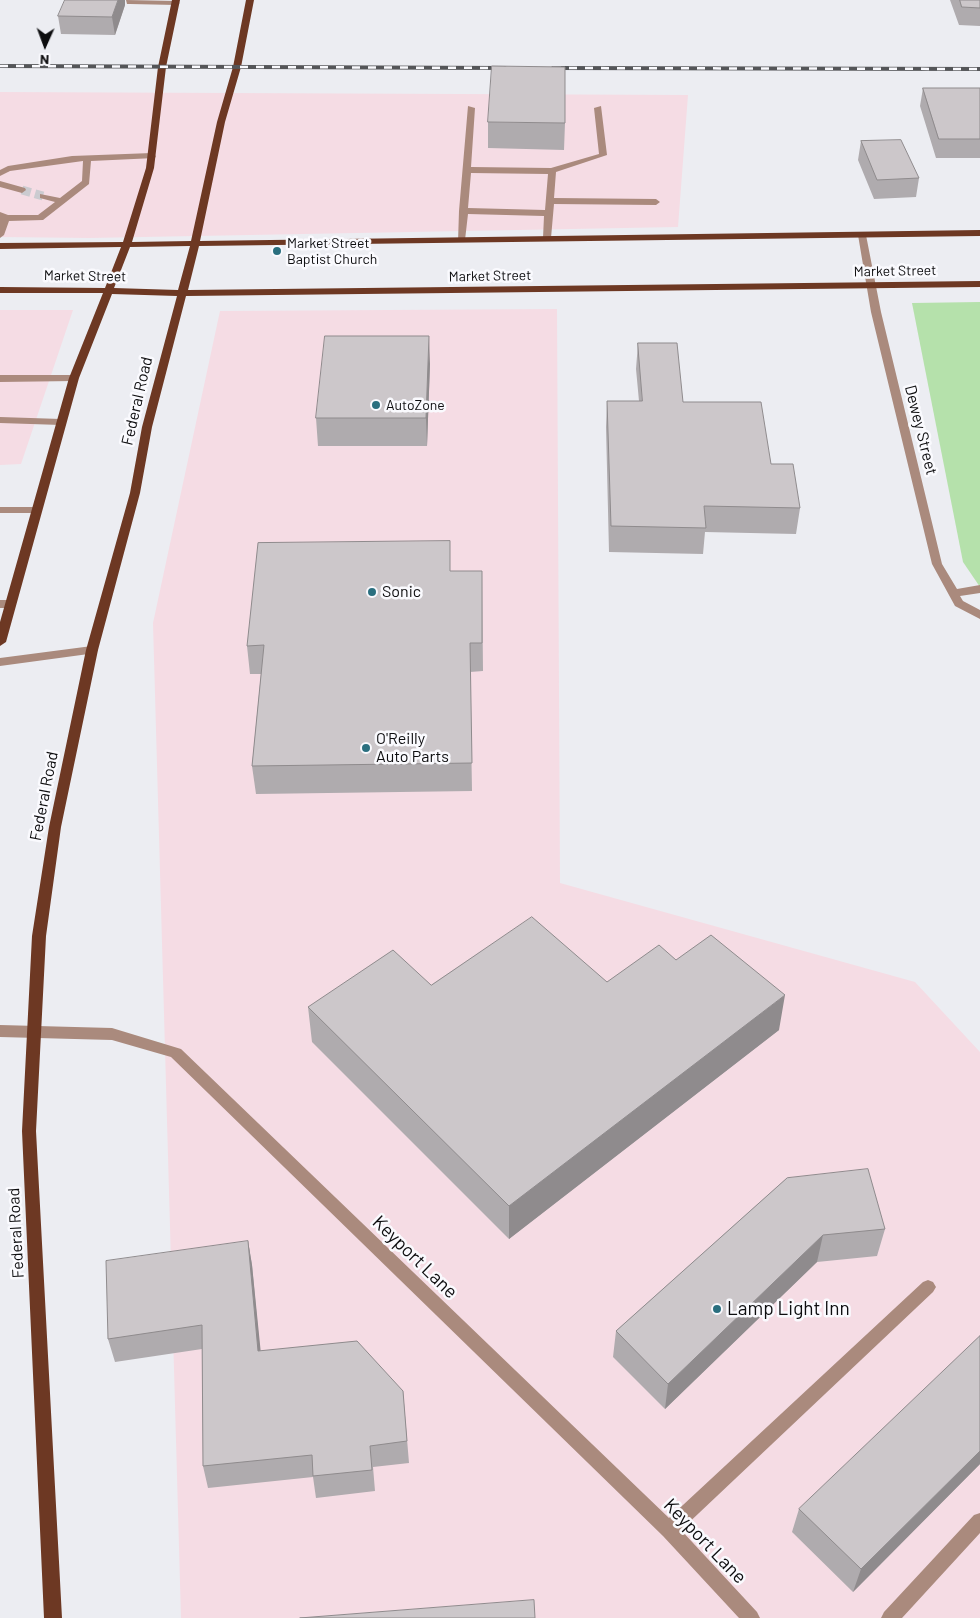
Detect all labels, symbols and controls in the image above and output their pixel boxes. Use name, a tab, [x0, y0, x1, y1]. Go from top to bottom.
north arrow	[20, 20, 70, 70]
text: N	[40, 52, 49, 69]
place label: Market Street Baptist Church	[287, 235, 377, 268]
marker: Market Street Baptist Church	[271, 245, 283, 257]
street label: Market Street	[854, 262, 936, 280]
street label: Market Street	[44, 267, 126, 285]
street label: Market Street	[449, 267, 531, 285]
street label: Federal Road	[117, 355, 157, 447]
street label: Dewey Street	[901, 383, 941, 477]
place label: AutoZone	[386, 397, 445, 413]
marker: AutoZone	[370, 399, 382, 411]
place label: Sonic	[382, 582, 421, 602]
marker: Sonic	[366, 586, 378, 598]
place label: O'Reilly Auto Parts	[376, 729, 449, 767]
marker: O'Reilly Auto Parts	[360, 742, 372, 754]
street label: Federal Road	[26, 750, 62, 842]
street label: Federal Road	[4, 1187, 28, 1279]
street label: Keyport Lane	[368, 1211, 462, 1303]
place label: Lamp Light Inn	[727, 1298, 850, 1320]
marker: Lamp Light Inn	[711, 1303, 723, 1315]
street label: Keyport Lane	[659, 1494, 751, 1588]

